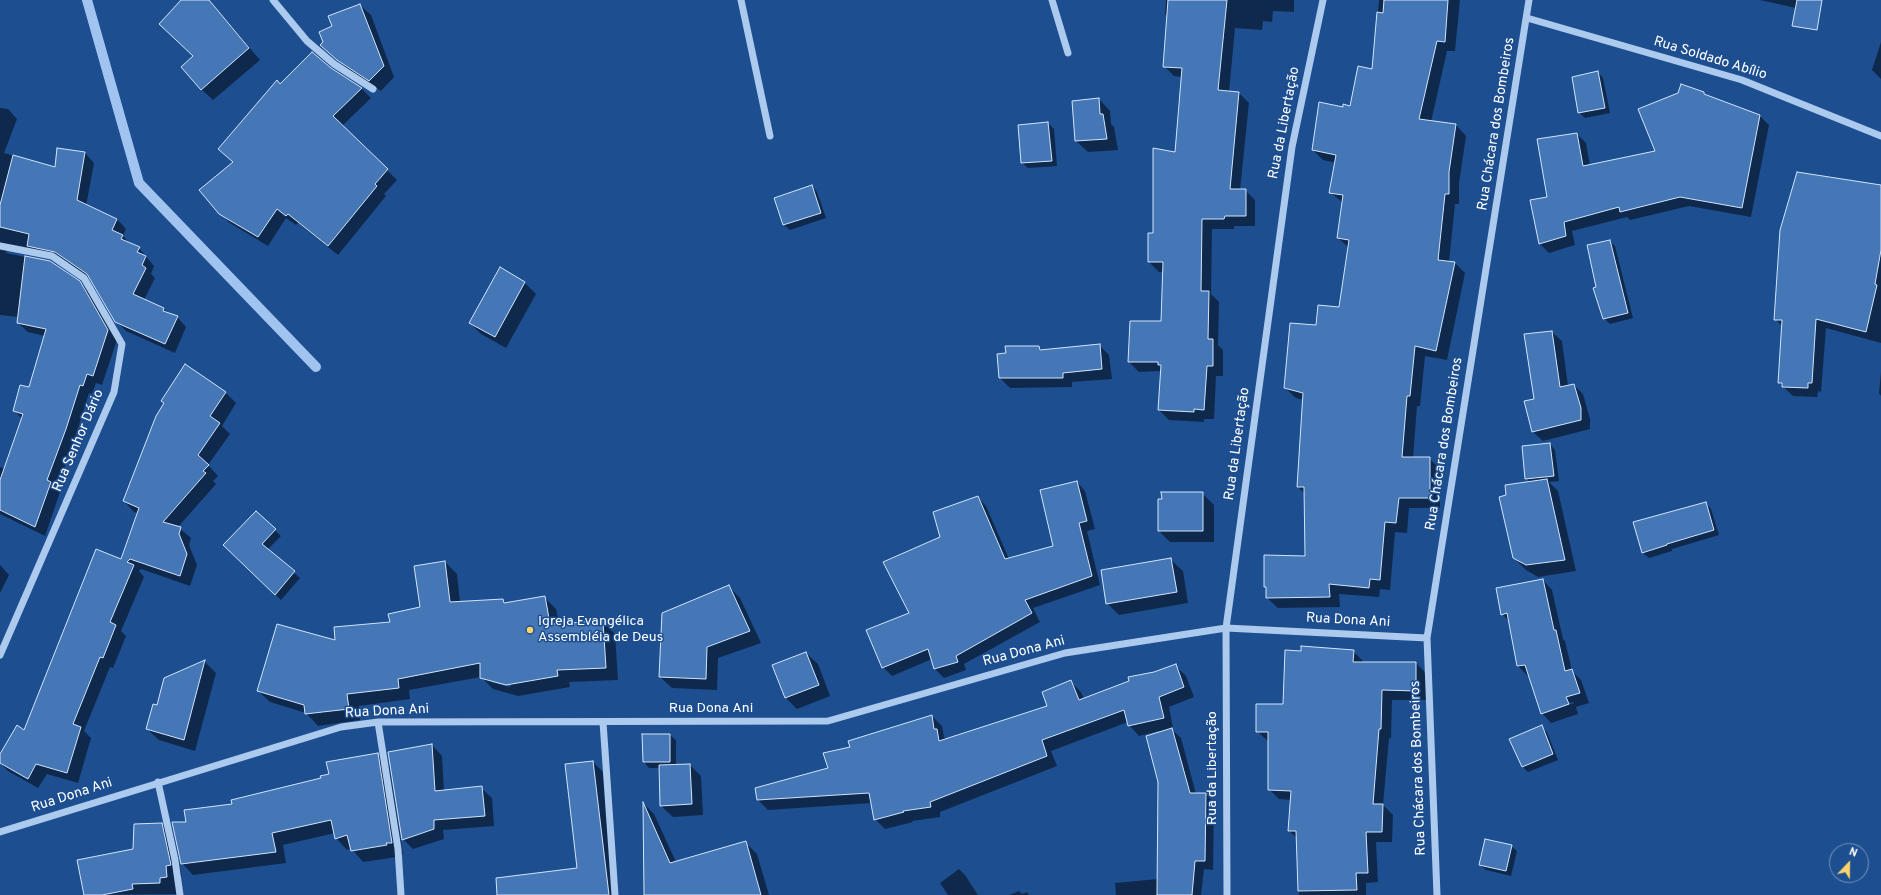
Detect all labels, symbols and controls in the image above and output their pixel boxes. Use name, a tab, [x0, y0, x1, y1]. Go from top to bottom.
street label: Rua Soldado Abílio	[1651, 34, 1769, 84]
street label: Rua Chácara dos Bombeiros	[1475, 36, 1519, 212]
street label: Rua da Libertação	[1266, 66, 1304, 180]
street label: Rua Chácara dos Bombeiros	[1423, 356, 1467, 532]
street label: Rua da Libertação	[1222, 386, 1254, 502]
street label: Rua Senhor Dário	[50, 387, 108, 495]
street label: Rua Dona Ani	[1305, 610, 1391, 632]
place label: Igreja Evangélica Assembléia de Deus	[538, 614, 663, 646]
marker: Igreja Evangélica Assembléia de Deus	[525, 625, 535, 635]
street label: Rua Dona Ani	[981, 633, 1067, 671]
street label: Rua Chácara dos Bombeiros	[1408, 680, 1430, 856]
street label: Rua Dona Ani	[344, 701, 430, 723]
street label: Rua Dona Ani	[669, 701, 753, 717]
street label: Rua da Libertação	[1205, 711, 1221, 825]
street label: Rua Dona Ani	[29, 775, 115, 817]
north arrow	[1829, 843, 1869, 883]
text: N	[1847, 845, 1859, 861]

